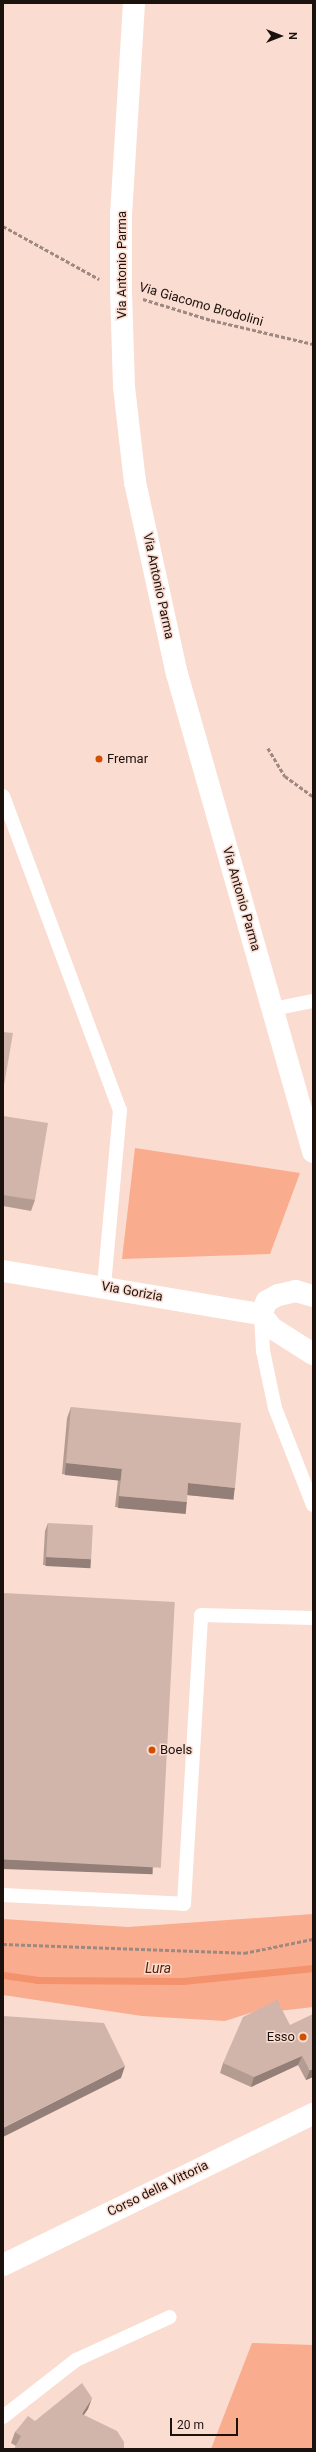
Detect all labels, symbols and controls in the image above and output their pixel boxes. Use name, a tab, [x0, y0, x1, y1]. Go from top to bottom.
north arrow	[260, 16, 300, 56]
text: N	[286, 32, 299, 40]
street label: Via Antonio Parma	[114, 211, 130, 319]
street label: Via Giacomo Brodolini	[137, 280, 265, 330]
street label: Via Antonio Parma	[139, 532, 177, 640]
place label: Fremar	[107, 751, 148, 767]
marker: Fremar	[94, 754, 104, 764]
street label: Via Antonio Parma	[219, 845, 263, 953]
street label: Via Gorizia	[100, 1279, 164, 1305]
place label: Boels	[160, 1742, 192, 1758]
marker: Boels	[147, 1745, 157, 1755]
water label: Lura	[145, 1960, 171, 1976]
place label: Esso	[267, 2029, 295, 2045]
marker: Esso	[298, 2032, 308, 2042]
street label: Corso della Vittoria	[105, 2158, 211, 2220]
scale bar	[172, 2410, 240, 2436]
text: 20 m	[177, 2418, 204, 2432]

